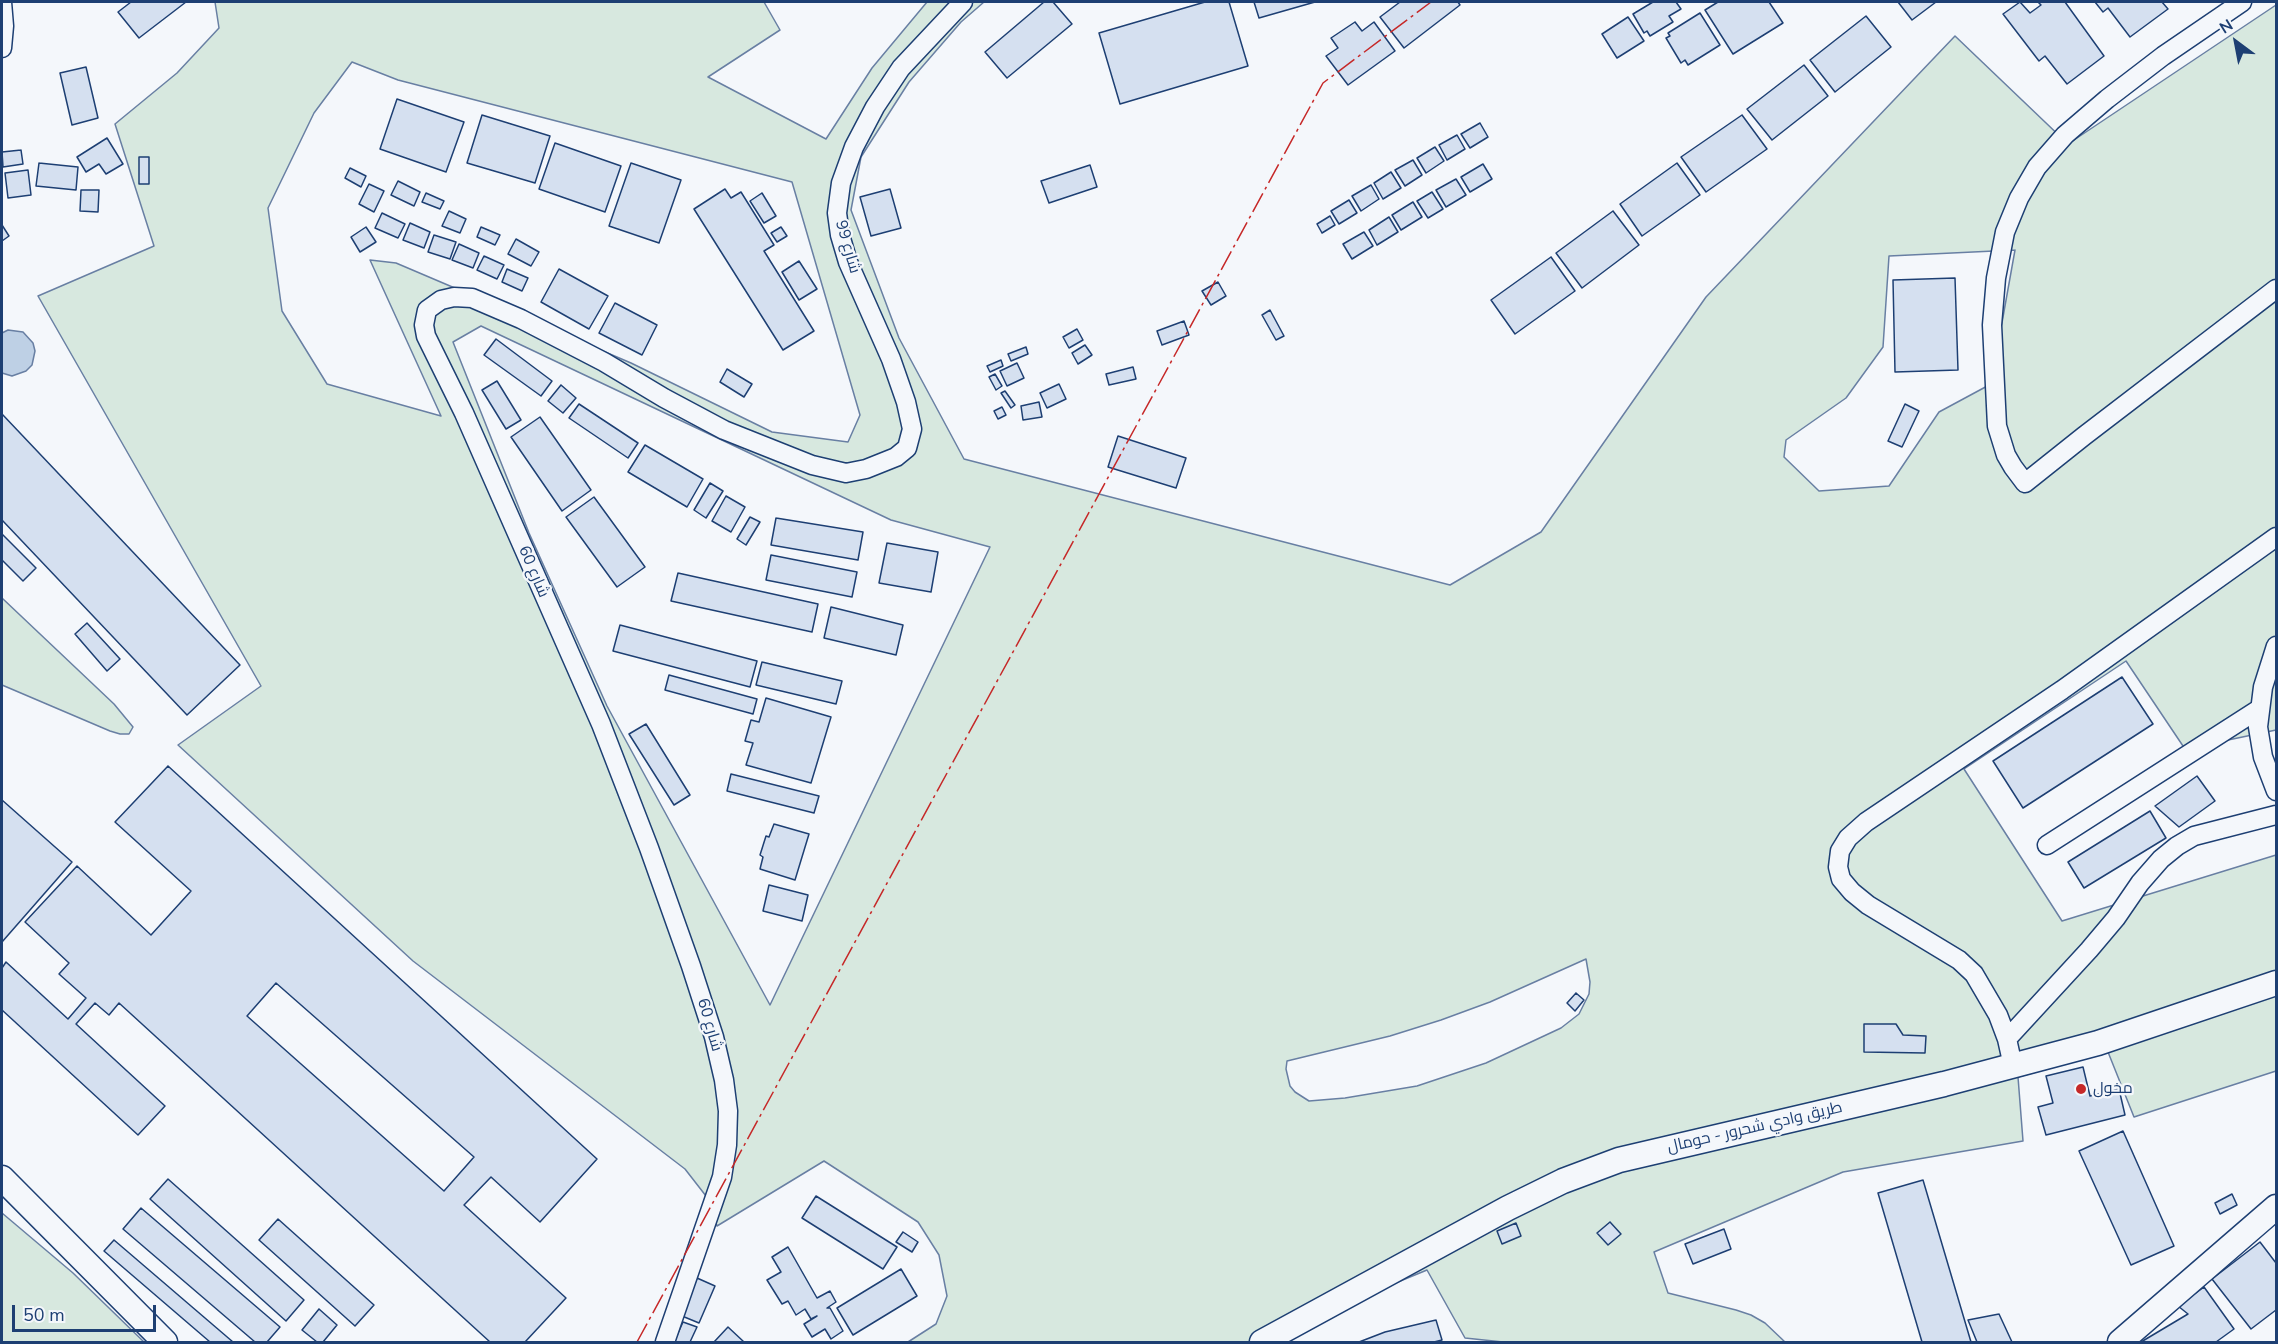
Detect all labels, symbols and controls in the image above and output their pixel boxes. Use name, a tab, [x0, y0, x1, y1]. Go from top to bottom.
north arrow	[2206, 12, 2266, 72]
text: N	[2216, 14, 2237, 39]
street label: شارع 99	[830, 218, 864, 276]
street label: شارع 60	[514, 543, 552, 601]
street label: شارع 60	[692, 996, 726, 1054]
place label: مخول	[2093, 1079, 2133, 1099]
marker: مخول	[2074, 1082, 2088, 1096]
street label: طريق وادي شحرور - حومال	[1666, 1098, 1844, 1158]
scale bar	[15, 1293, 159, 1331]
text: 50 m	[23, 1303, 65, 1327]

